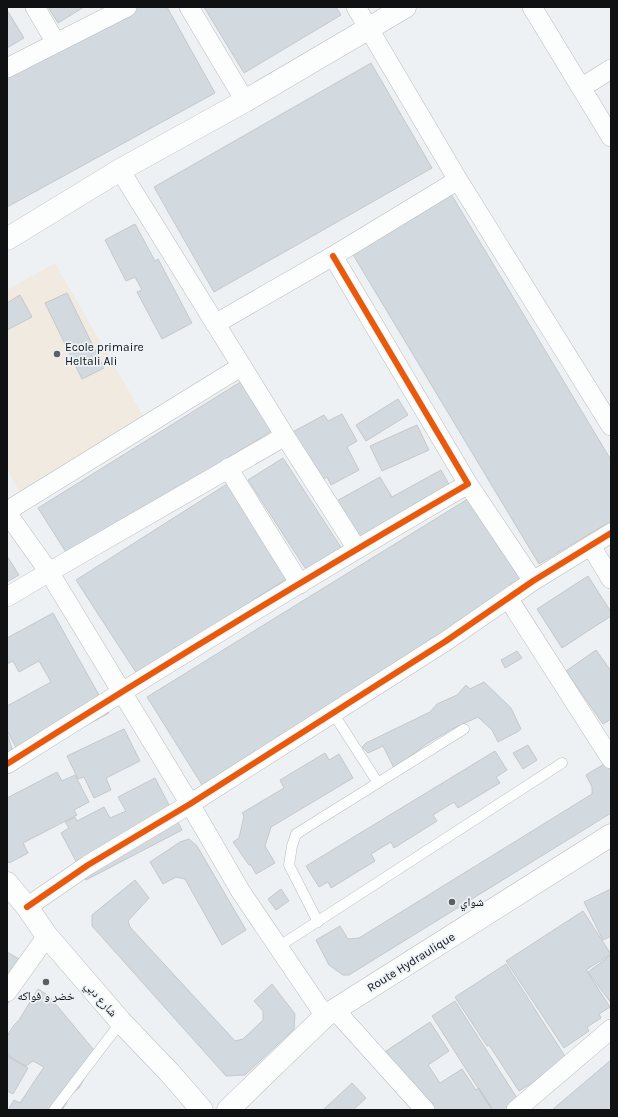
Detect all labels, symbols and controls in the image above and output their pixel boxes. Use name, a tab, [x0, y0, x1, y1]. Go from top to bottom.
place label: Ecole primaire Heltali Ali	[65, 340, 144, 368]
marker: Ecole primaire Heltali Ali	[52, 349, 62, 359]
place label: شواي	[460, 895, 484, 912]
marker: شواي	[447, 897, 457, 907]
street label: Route Hydraulique	[364, 929, 458, 995]
marker: خضر و فواكه	[41, 977, 51, 987]
street label: شارع دبي	[80, 978, 120, 1022]
place label: خضر و فواكه	[17, 989, 75, 1003]

